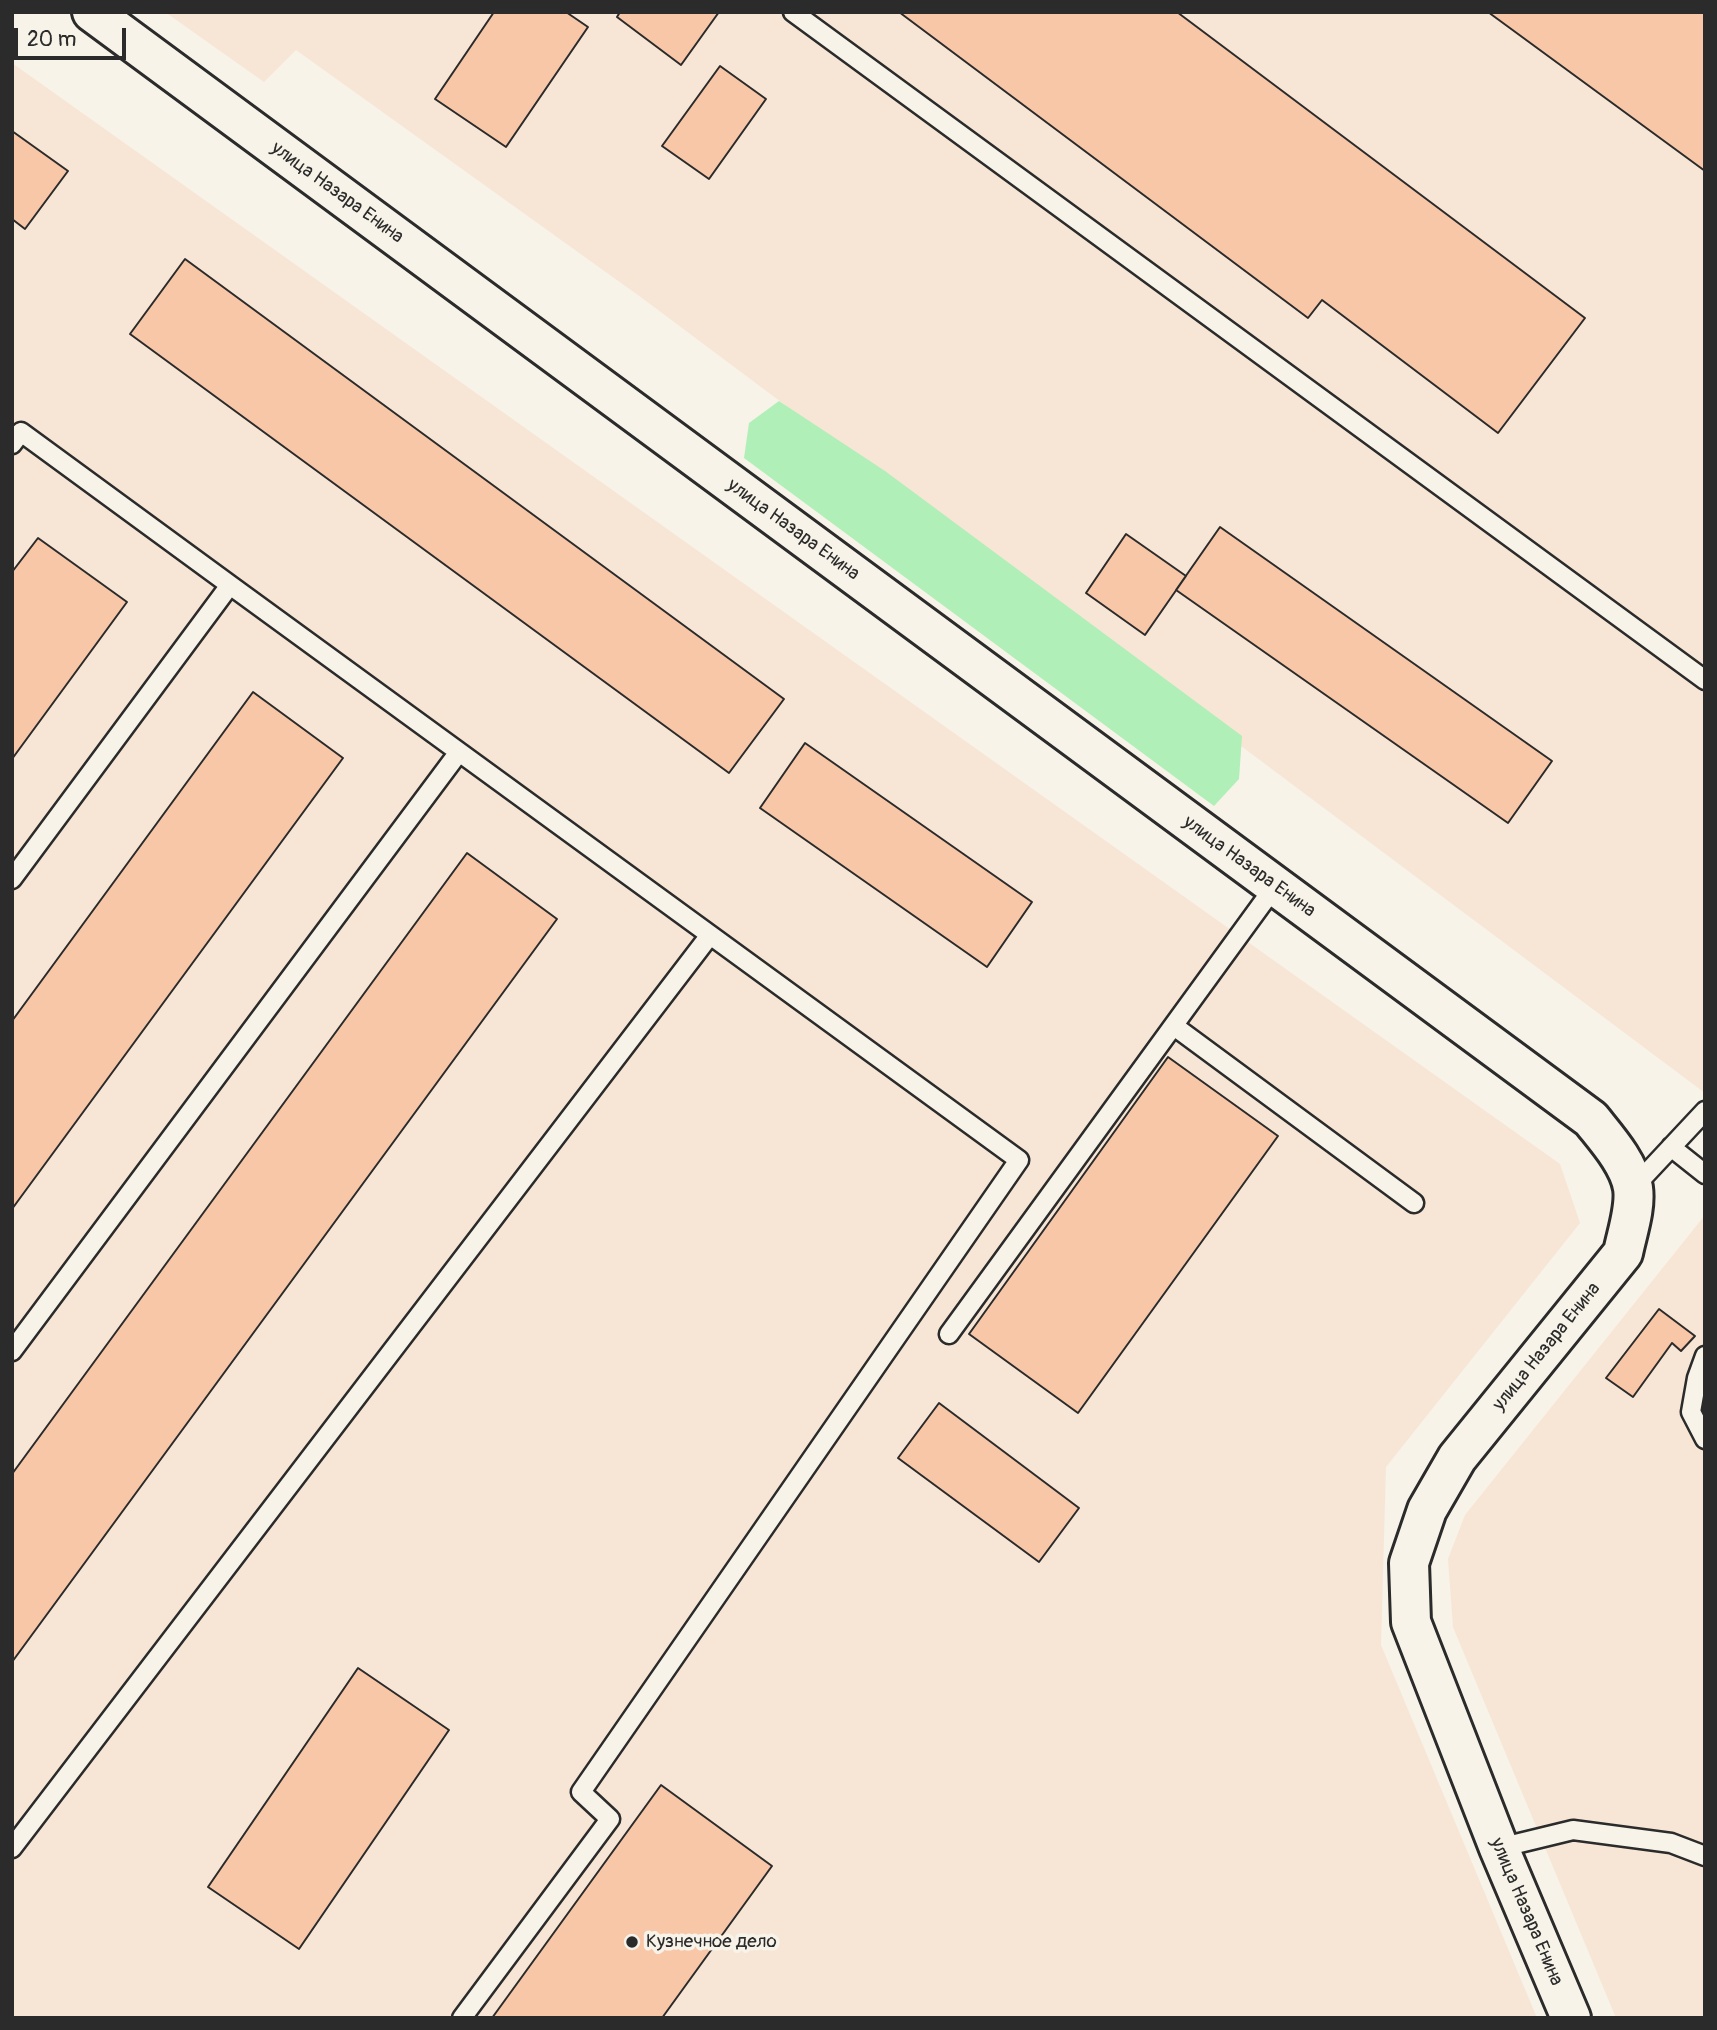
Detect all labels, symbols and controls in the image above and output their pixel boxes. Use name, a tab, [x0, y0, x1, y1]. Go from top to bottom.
scale bar	[18, 14, 130, 58]
text: 20 m	[27, 26, 76, 53]
street label: улица Назара Енина	[266, 137, 408, 249]
street label: улица Назара Енина	[722, 474, 864, 586]
street label: улица Назара Енина	[1178, 811, 1320, 923]
street label: улица Назара Енина	[1488, 1278, 1606, 1416]
street label: улица Назара Енина	[1485, 1835, 1567, 1989]
place label: Кузнечное дело	[646, 1931, 777, 1953]
marker: Кузнечное дело	[624, 1934, 640, 1950]

